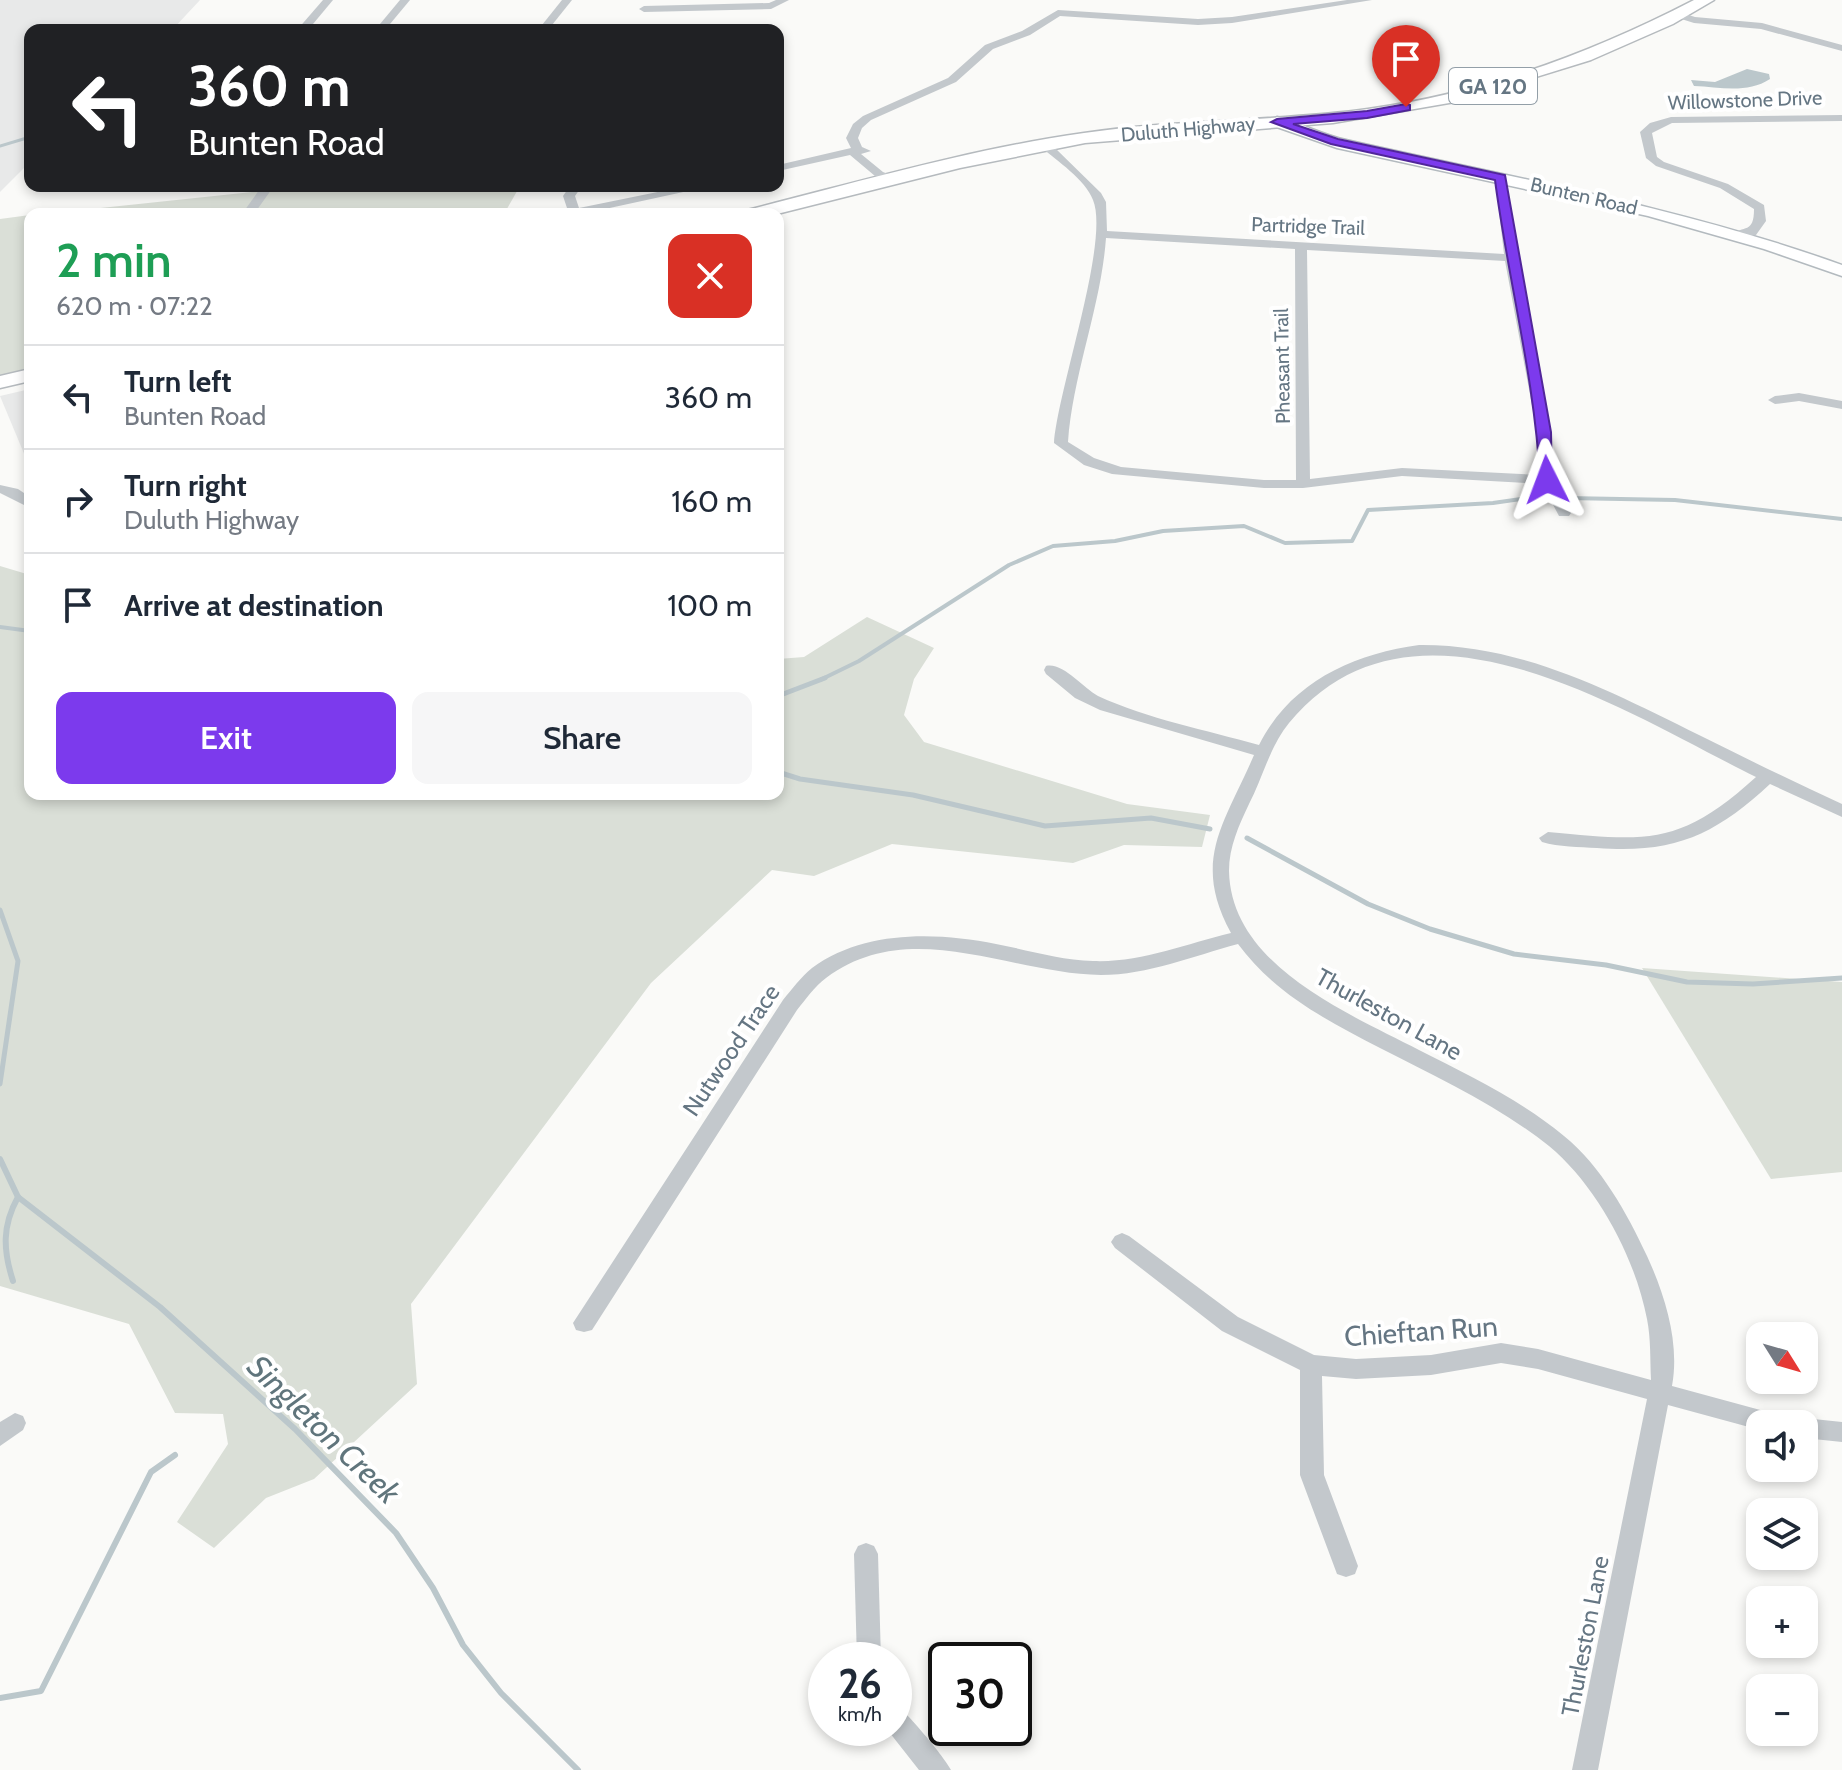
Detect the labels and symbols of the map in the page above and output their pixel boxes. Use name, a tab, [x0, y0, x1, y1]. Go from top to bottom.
pin	[1372, 25, 1440, 107]
road number: GA 120	[1449, 68, 1537, 104]
street label: Willowstone Drive	[1667, 85, 1823, 115]
street label: Duluth Highway	[1120, 111, 1256, 147]
street label: Bunten Road	[1528, 172, 1640, 220]
street label: Partridge Trail	[1251, 212, 1366, 240]
street label: Pheasant Trail	[1269, 308, 1295, 424]
position arrow	[1505, 438, 1589, 522]
street label: Thurleston Lane	[1311, 962, 1467, 1066]
street label: Nutwood Trace	[676, 979, 786, 1121]
street label: Chieftan Run	[1343, 1309, 1499, 1353]
north arrow	[1746, 1322, 1818, 1394]
water label: Singleton Creek	[240, 1347, 409, 1512]
street label: Thurleston Lane	[1555, 1553, 1615, 1719]
speed limit sign: 30	[928, 1642, 1032, 1746]

